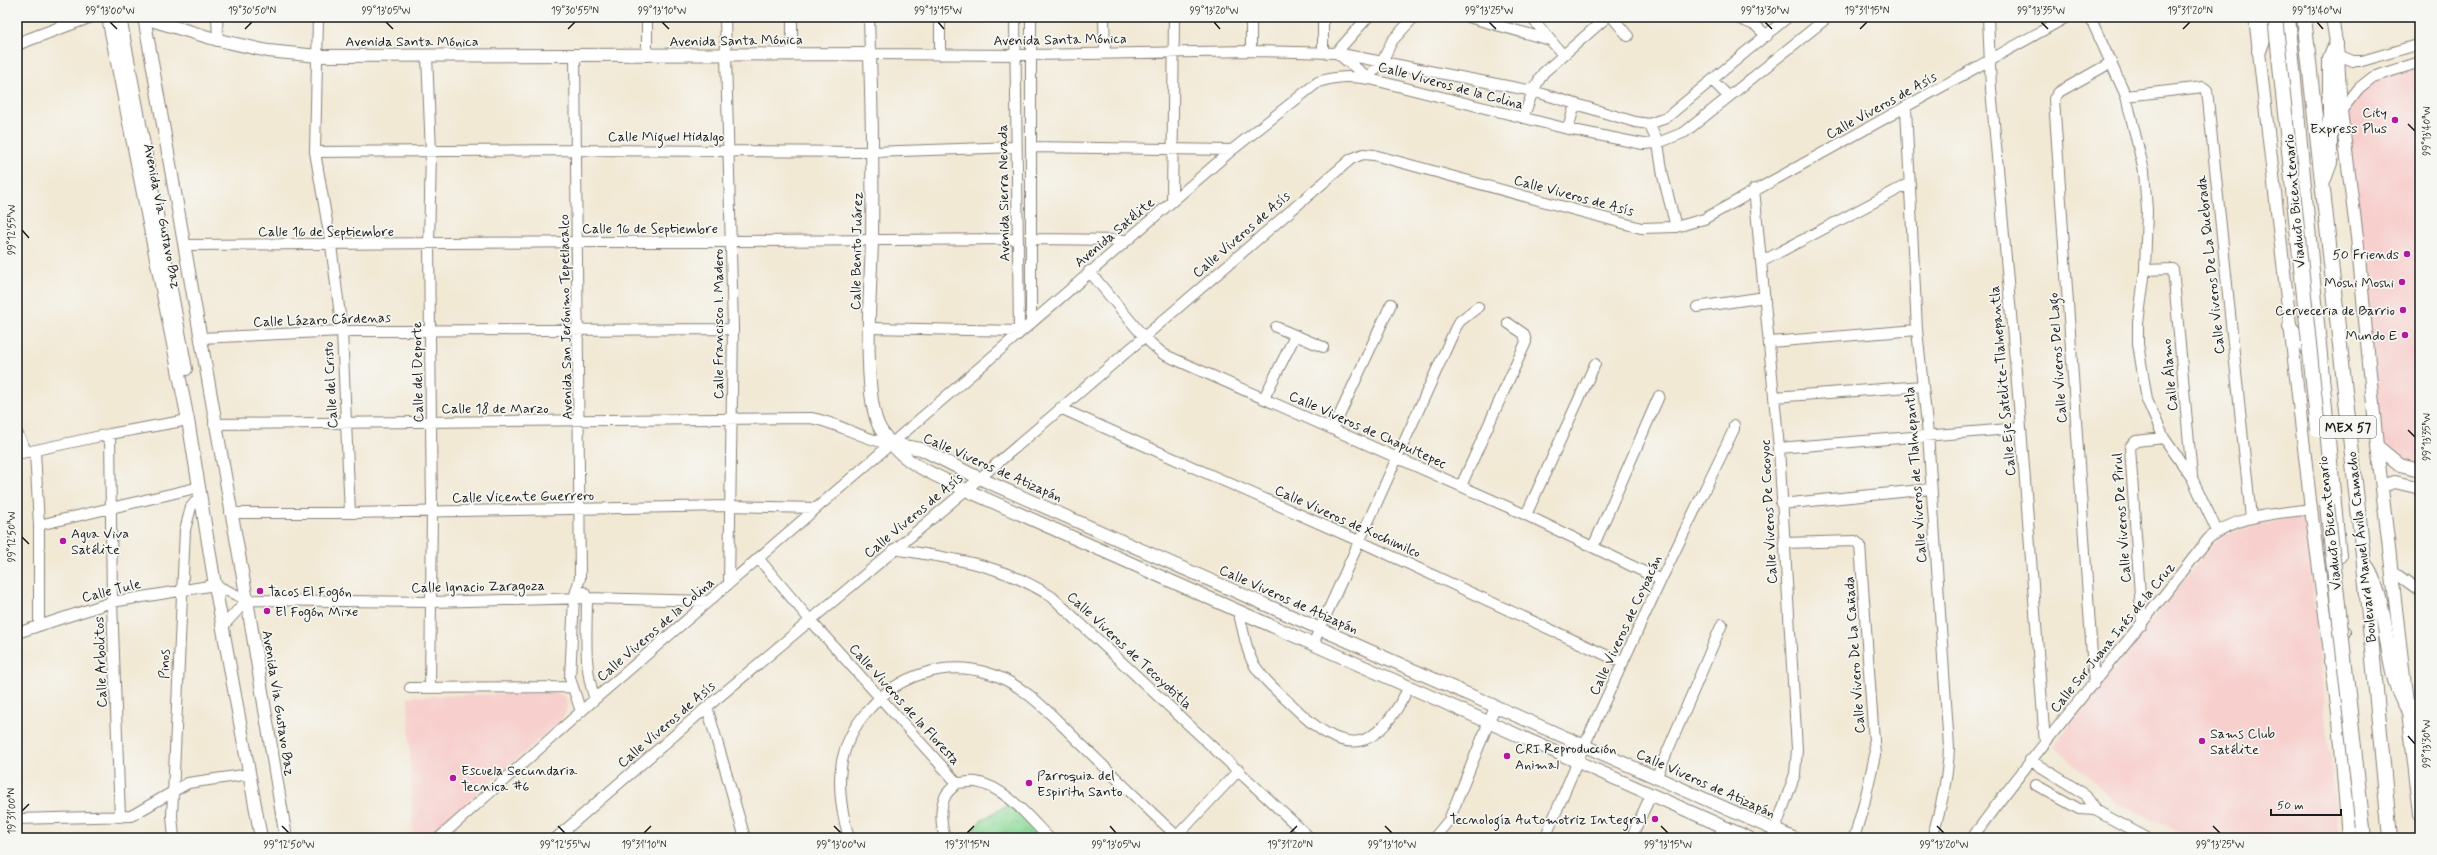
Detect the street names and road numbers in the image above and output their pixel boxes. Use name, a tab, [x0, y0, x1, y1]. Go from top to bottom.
street label: Avenida Santa Mónica	[993, 30, 1127, 50]
street label: Avenida Santa Mónica	[669, 31, 803, 51]
street label: Avenida Santa Mónica	[345, 33, 479, 51]
street label: Calle Viveros de la Colina	[1376, 58, 1525, 114]
street label: Calle Viveros de Asís	[1823, 68, 1940, 144]
street label: Avenida Sierra Nevada	[994, 124, 1014, 262]
street label: Calle Miguel Hidalgo	[608, 128, 724, 148]
street label: Viaducto Bicentenario	[2280, 133, 2310, 269]
street label: Avenida Via Gustavo Baz	[139, 142, 185, 290]
street label: Calle Viveros de Asís	[1512, 171, 1636, 221]
street label: Calle Viveros De La Quebrada	[2193, 174, 2229, 355]
street label: Calle Viveros de Asís	[1189, 187, 1294, 282]
street label: Calle Benito Juárez	[847, 191, 867, 310]
street label: Avenida Satélite	[1071, 194, 1159, 272]
street label: Avenida San Jerónimo Tepetlacalco	[555, 214, 577, 420]
street label: Calle 16 de Septiembre	[582, 220, 718, 238]
street label: Calle 16 de Septiembre	[258, 223, 394, 241]
street label: Calle Francisco I. Madero	[710, 249, 728, 399]
street label: Calle Eje Satelite-Tlalnepantla	[1986, 285, 2020, 477]
street label: Calle Viveros Del Lago	[2044, 292, 2074, 424]
street label: Calle Lázaro Cárdenas	[253, 309, 391, 331]
street label: Calle del Deporte	[408, 321, 428, 423]
street label: Calle Álamo	[2158, 338, 2182, 412]
street label: Calle del Cristo	[320, 341, 342, 429]
street label: Calle Viveros de Tlalnepantla	[1901, 386, 1931, 564]
street label: Calle Viveros de Chapultepec	[1286, 387, 1450, 473]
street label: Calle 18 de Marzo	[441, 400, 549, 418]
road number: MEX 57	[2320, 416, 2376, 438]
street label: Calle Viveros de Atizapán	[920, 429, 1065, 507]
street label: Calle Viveros De Cocoyoc	[1756, 439, 1782, 585]
street label: Boulevard Manuel Ávila Camacho	[2343, 450, 2381, 643]
street label: Calle Viveros De Pirul	[2108, 452, 2136, 584]
street label: Viaducto Bicentenario	[2314, 455, 2346, 591]
street label: Calle Viveros de Asís	[860, 469, 967, 562]
street label: Calle Viveros de Xochimilco	[1272, 481, 1424, 562]
street label: Calle Vicente Guerrero	[452, 487, 594, 507]
street label: Calle Viveros de Coyoacán	[1585, 552, 1666, 698]
street label: Calle Sor Juana Inés de la Cruz	[2046, 559, 2179, 717]
street label: Calle Viveros de Atizapán	[1216, 561, 1361, 639]
street label: Calle Viveros de la Colina	[593, 574, 718, 686]
street label: Calle Tule	[80, 575, 143, 607]
street label: Calle Vivero De La Cañada	[1841, 576, 1869, 734]
street label: Calle Ignacio Zaragoza	[411, 577, 545, 598]
street label: Calle Viveros de Tecoyotitla	[1063, 588, 1196, 714]
street label: Calle Arbolitos	[90, 616, 112, 708]
street label: Avenida Via Gustavo Baz	[258, 629, 298, 777]
street label: Calle Viveros de la Floresta	[845, 640, 964, 769]
street label: Pinos	[155, 648, 175, 679]
street label: Calle Viveros de Asís	[614, 677, 719, 772]
street label: Calle Viveros de Atizapán	[1633, 745, 1778, 823]

